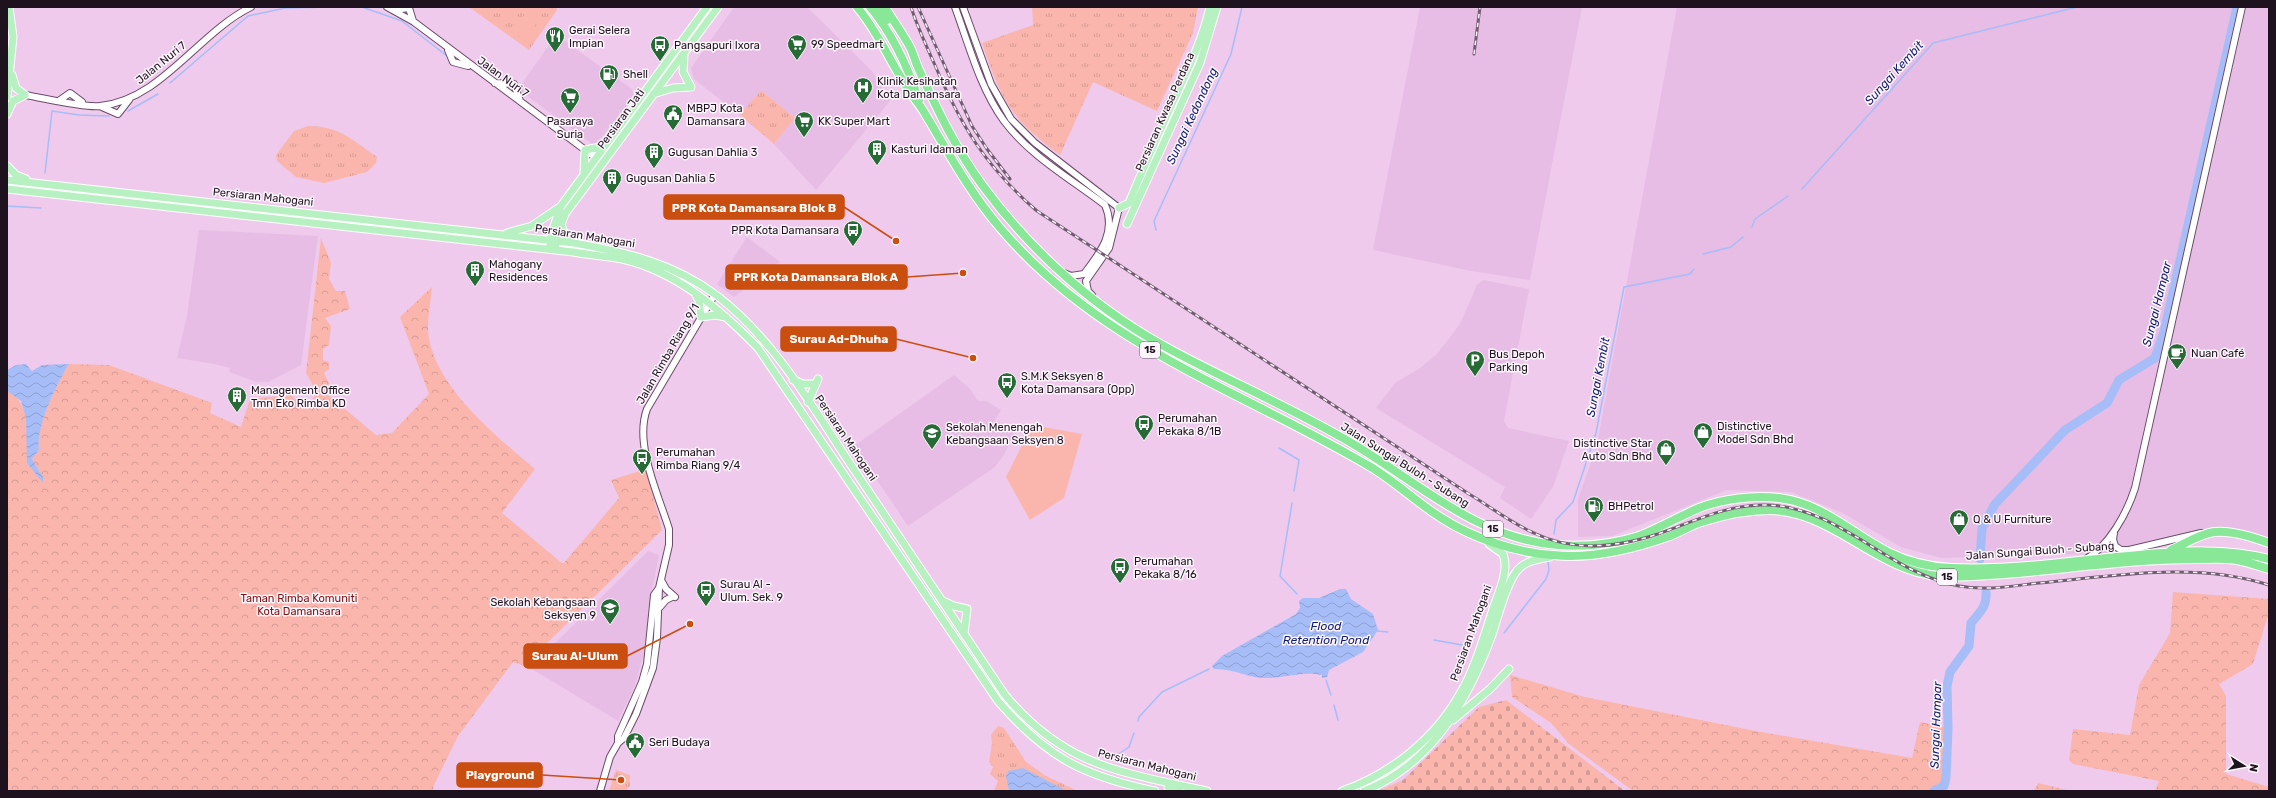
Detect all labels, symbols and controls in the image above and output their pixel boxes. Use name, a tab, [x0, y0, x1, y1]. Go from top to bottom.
place label: Gerai Selera Impian	[569, 24, 630, 50]
restaurant icon: Gerai Selera Impian	[544, 25, 566, 53]
supermarket icon: 99 Speedmart	[786, 33, 808, 61]
bus stop icon: Pangsapuri Ixora	[649, 34, 671, 62]
place label: 99 Speedmart	[811, 38, 884, 51]
water label: Sungai Kembit	[1862, 38, 1926, 108]
street label: Jalan Nuri 7	[133, 39, 189, 87]
place label: Pangsapuri Ixora	[674, 39, 760, 52]
street label: Persiaran Kwasa Perdana	[1133, 50, 1197, 174]
street label: Jalan Nuri 7	[475, 54, 532, 100]
fuel station icon: Shell	[598, 63, 620, 91]
water label: Sungai Kedondong	[1163, 65, 1221, 167]
place label: Shell	[623, 68, 648, 81]
place label: Klinik Kesihatan Kota Damansara	[877, 75, 961, 101]
hospital icon: Klinik Kesihatan Kota Damansara	[852, 76, 874, 104]
supermarket icon: Pasaraya Suria	[559, 86, 581, 114]
street label: Persiaran Jati	[595, 86, 647, 152]
place label: MBPJ Kota Damansara	[687, 102, 745, 128]
public building icon: MBPJ Kota Damansara	[662, 103, 684, 131]
supermarket icon: KK Super Mart	[793, 110, 815, 138]
place label: Pasaraya Suria	[547, 115, 593, 141]
place label: KK Super Mart	[818, 115, 891, 128]
building icon: Kasturi Idaman	[866, 138, 888, 166]
building icon: Gugusan Dahlia 3	[643, 141, 665, 169]
place label: Kasturi Idaman	[891, 143, 968, 156]
place label: Gugusan Dahlia 3	[668, 146, 758, 159]
building icon: Gugusan Dahlia 5	[601, 167, 623, 195]
place label: Gugusan Dahlia 5	[626, 172, 716, 185]
street label: Persiaran Mahogani	[212, 185, 314, 209]
callout: PPR Kota Damansara Blok B	[664, 195, 844, 219]
text: PPR Kota Damansara Blok B	[672, 201, 836, 215]
bus stop icon: PPR Kota Damansara	[842, 219, 864, 247]
street label: Persiaran Mahogani	[534, 222, 636, 250]
place label: PPR Kota Damansara	[731, 224, 839, 237]
place label: Mahogany Residences	[489, 258, 548, 284]
building icon: Mahogany Residences	[464, 259, 486, 287]
water label: Sungai Hampar	[2140, 260, 2174, 348]
callout: PPR Kota Damansara Blok A	[726, 265, 907, 289]
text: PPR Kota Damansara Blok A	[734, 270, 899, 284]
street label: Jalan Rimba Riang 9/1	[634, 301, 702, 407]
callout: Surau Ad-Dhuha	[781, 327, 896, 351]
text: Surau Ad-Dhuha	[790, 332, 888, 346]
water label: Sungai Kembit	[1583, 336, 1613, 418]
road number: 15	[1140, 342, 1160, 358]
cafe icon: Nuan Café	[2166, 342, 2188, 370]
place label: Nuan Café	[2191, 347, 2244, 360]
place label: Bus Depoh Parking	[1489, 348, 1545, 374]
parking icon: Bus Depoh Parking	[1464, 349, 1486, 377]
place label: S.M.K Seksyen 8 Kota Damansara (Opp)	[1021, 370, 1135, 396]
bus stop icon: S.M.K Seksyen 8 Kota Damansara (Opp)	[996, 371, 1018, 399]
place label: Management Office Tmn Eko Rimba KD	[251, 384, 350, 410]
building icon: Management Office Tmn Eko Rimba KD	[226, 385, 248, 413]
street label: Persiaran Mahogani	[812, 393, 880, 483]
place label: Perumahan Pekaka 8/1B	[1158, 412, 1221, 438]
bus stop icon: Perumahan Pekaka 8/1B	[1133, 413, 1155, 441]
street label: Jalan Sungai Buloh - Subang	[1338, 420, 1472, 510]
place label: Distinctive Model Sdn Bhd	[1717, 420, 1793, 446]
place label: Sekolah Menengah Kebangsaan Seksyen 8	[946, 421, 1064, 447]
shop icon: Distinctive Model Sdn Bhd	[1692, 421, 1714, 449]
school or university icon: Sekolah Menengah Kebangsaan Seksyen 8	[921, 422, 943, 450]
place label: Distinctive Star Auto Sdn Bhd	[1573, 437, 1653, 463]
shop icon: Distinctive Star Auto Sdn Bhd	[1655, 438, 1677, 466]
place label: Perumahan Rimba Riang 9/4	[656, 446, 740, 472]
bus stop icon: Perumahan Rimba Riang 9/4	[631, 447, 653, 475]
fuel station icon: BHPetrol	[1583, 495, 1605, 523]
place label: BHPetrol	[1608, 500, 1654, 513]
shop icon: Q & U Furniture	[1948, 508, 1970, 536]
place label: Q & U Furniture	[1973, 513, 2051, 526]
road number: 15	[1483, 521, 1503, 537]
street label: Jalan Sungai Buloh - Subang	[1965, 539, 2115, 563]
place label: Perumahan Pekaka 8/16	[1134, 555, 1197, 581]
bus stop icon: Perumahan Pekaka 8/16	[1109, 556, 1131, 584]
road number: 15	[1937, 569, 1957, 585]
place label: Surau Al - Ulum. Sek. 9	[720, 578, 783, 604]
bus stop icon: Surau Al - Ulum. Sek. 9	[695, 579, 717, 607]
street label: Persiaran Mahogani	[1448, 583, 1494, 683]
park label: Taman Rimba Komuniti Kota Damansara	[241, 592, 357, 618]
place label: Sekolah Kebangsaan Seksyen 9	[490, 596, 596, 622]
school or university icon: Sekolah Kebangsaan Seksyen 9	[599, 597, 621, 625]
water label: Flood Retention Pond	[1283, 619, 1370, 647]
callout: Surau Al-Ulum	[524, 644, 627, 668]
text: Surau Al-Ulum	[532, 649, 618, 663]
water label: Sungai Hampar	[1927, 681, 1945, 769]
public building icon: Seri Budaya	[624, 731, 646, 759]
place label: Seri Budaya	[649, 736, 710, 749]
street label: Persiaran Mahogani	[1096, 746, 1198, 784]
north arrow	[2224, 746, 2264, 786]
callout: Playground	[457, 763, 542, 787]
text: N	[2246, 763, 2260, 773]
text: Playground	[466, 768, 534, 782]

